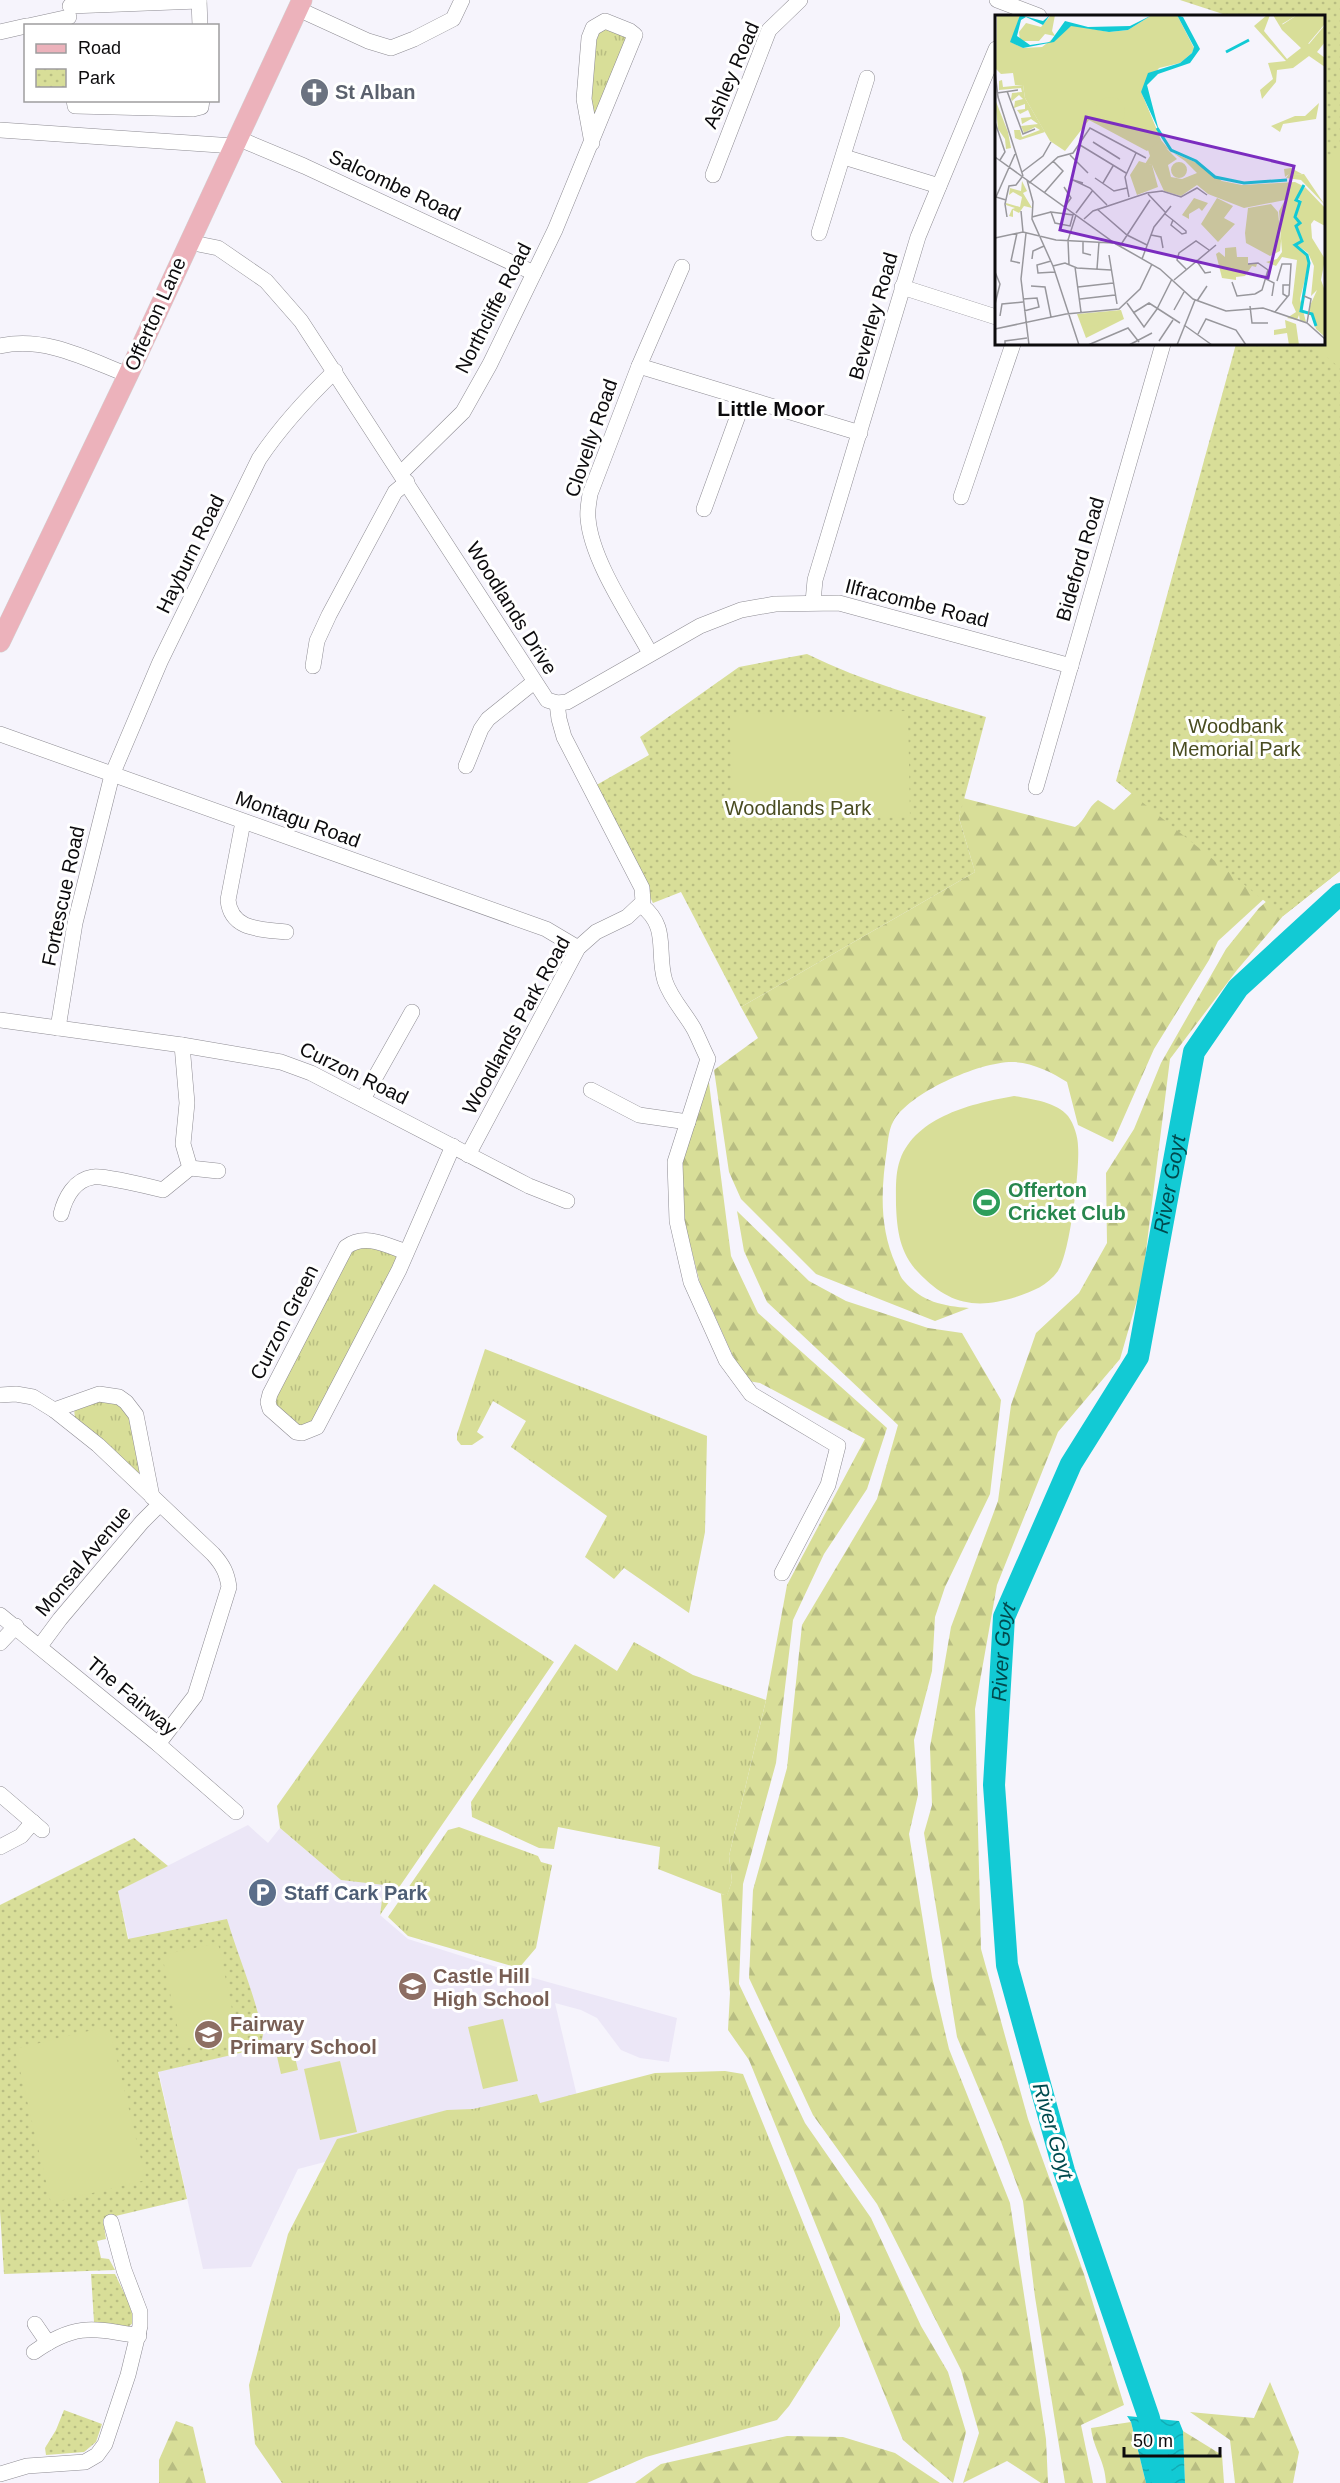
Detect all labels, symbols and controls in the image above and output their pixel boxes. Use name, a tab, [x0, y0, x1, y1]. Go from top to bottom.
inset map	[995, 15, 1325, 345]
street label: Ashley Road	[699, 19, 763, 131]
legend	[24, 24, 219, 102]
text: Road	[78, 38, 121, 58]
text: Park	[78, 68, 116, 88]
church icon: St Alban	[298, 76, 330, 108]
place label: St Alban	[335, 81, 415, 103]
street label: Salcombe Road	[326, 145, 464, 225]
street label: Northcliffe Road	[451, 239, 535, 377]
street label: Beverley Road	[844, 250, 902, 382]
street label: Offerton Lane	[120, 254, 190, 374]
street label: Clovelly Road	[561, 376, 621, 500]
district label: Little Moor	[717, 397, 825, 420]
street label: Hayburn Road	[152, 491, 228, 617]
street label: Bideford Road	[1052, 495, 1108, 623]
street label: Woodlands Drive	[462, 538, 562, 678]
street label: Ilfracombe Road	[843, 575, 991, 631]
park label: Woodbank Memorial Park	[1172, 715, 1301, 760]
street label: Montagu Road	[233, 786, 363, 852]
park label: Woodlands Park	[725, 797, 872, 819]
street label: Fortescue Road	[37, 824, 89, 968]
street label: Woodlands Park Road	[458, 932, 574, 1118]
street label: Curzon Road	[296, 1037, 412, 1109]
water label: River Goyt	[1149, 1132, 1190, 1235]
place label: Offerton Cricket Club	[1008, 1179, 1126, 1224]
sports icon: Offerton Cricket Club	[971, 1186, 1003, 1218]
street label: Curzon Green	[246, 1261, 322, 1383]
street label: Monsal Avenue	[31, 1502, 135, 1620]
water label: River Goyt	[987, 1598, 1020, 1702]
street label: The Fairway	[83, 1652, 181, 1740]
parking icon: Staff Cark Park	[247, 1877, 279, 1909]
place label: Staff Cark Park	[284, 1882, 428, 1904]
place label: Castle Hill High School	[433, 1965, 550, 2010]
school or university icon: Castle Hill High School	[396, 1971, 428, 2003]
place label: Fairway Primary School	[230, 2013, 377, 2058]
school or university icon: Fairway Primary School	[193, 2019, 225, 2051]
water label: River Goyt	[1029, 2080, 1079, 2183]
scale bar	[1124, 2420, 1220, 2458]
text: 50 m	[1133, 2431, 1173, 2451]

